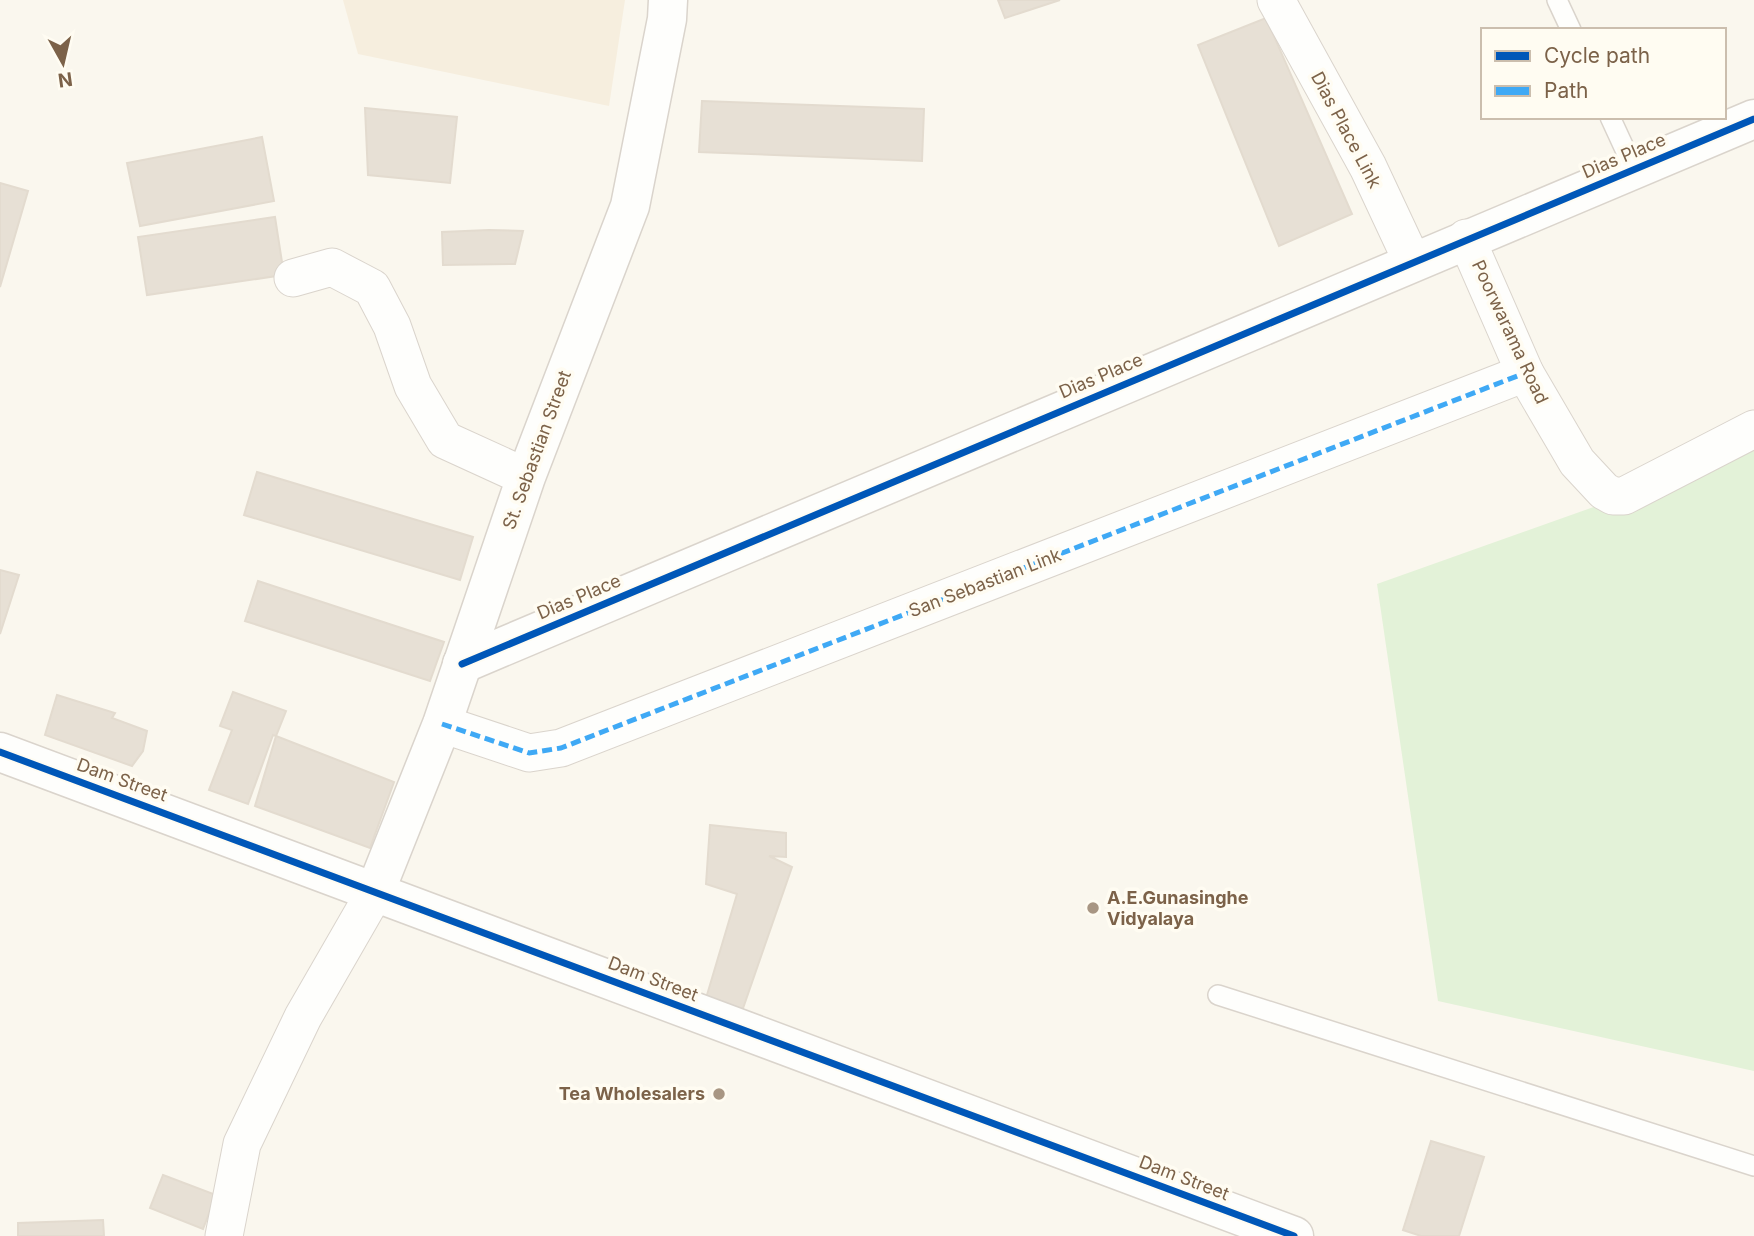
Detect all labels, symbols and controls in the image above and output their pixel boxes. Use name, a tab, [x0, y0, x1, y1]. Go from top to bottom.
north arrow	[28, 28, 98, 98]
legend	[1481, 28, 1726, 119]
text: Cycle path	[1544, 43, 1650, 68]
text: N	[57, 67, 74, 92]
street label: Dias Place Link	[1307, 68, 1386, 192]
text: Path	[1544, 78, 1589, 103]
street label: Dias Place	[1579, 129, 1669, 183]
street label: Poorwarama Road	[1468, 257, 1553, 407]
street label: Dias Place	[1056, 349, 1146, 403]
street label: St. Sebastian Street	[498, 367, 575, 532]
street label: San Sebastian Link	[906, 544, 1064, 621]
street label: Dias Place	[534, 570, 624, 624]
street label: Dam Street	[74, 753, 170, 806]
place label: A.E.Gunasinghe Vidyalaya	[1107, 887, 1249, 929]
marker: A.E.Gunasinghe Vidyalaya	[1085, 900, 1101, 916]
street label: Dam Street	[605, 952, 701, 1005]
place label: Tea Wholesalers	[559, 1083, 705, 1104]
marker: Tea Wholesalers	[711, 1086, 727, 1102]
street label: Dam Street	[1136, 1151, 1232, 1204]

